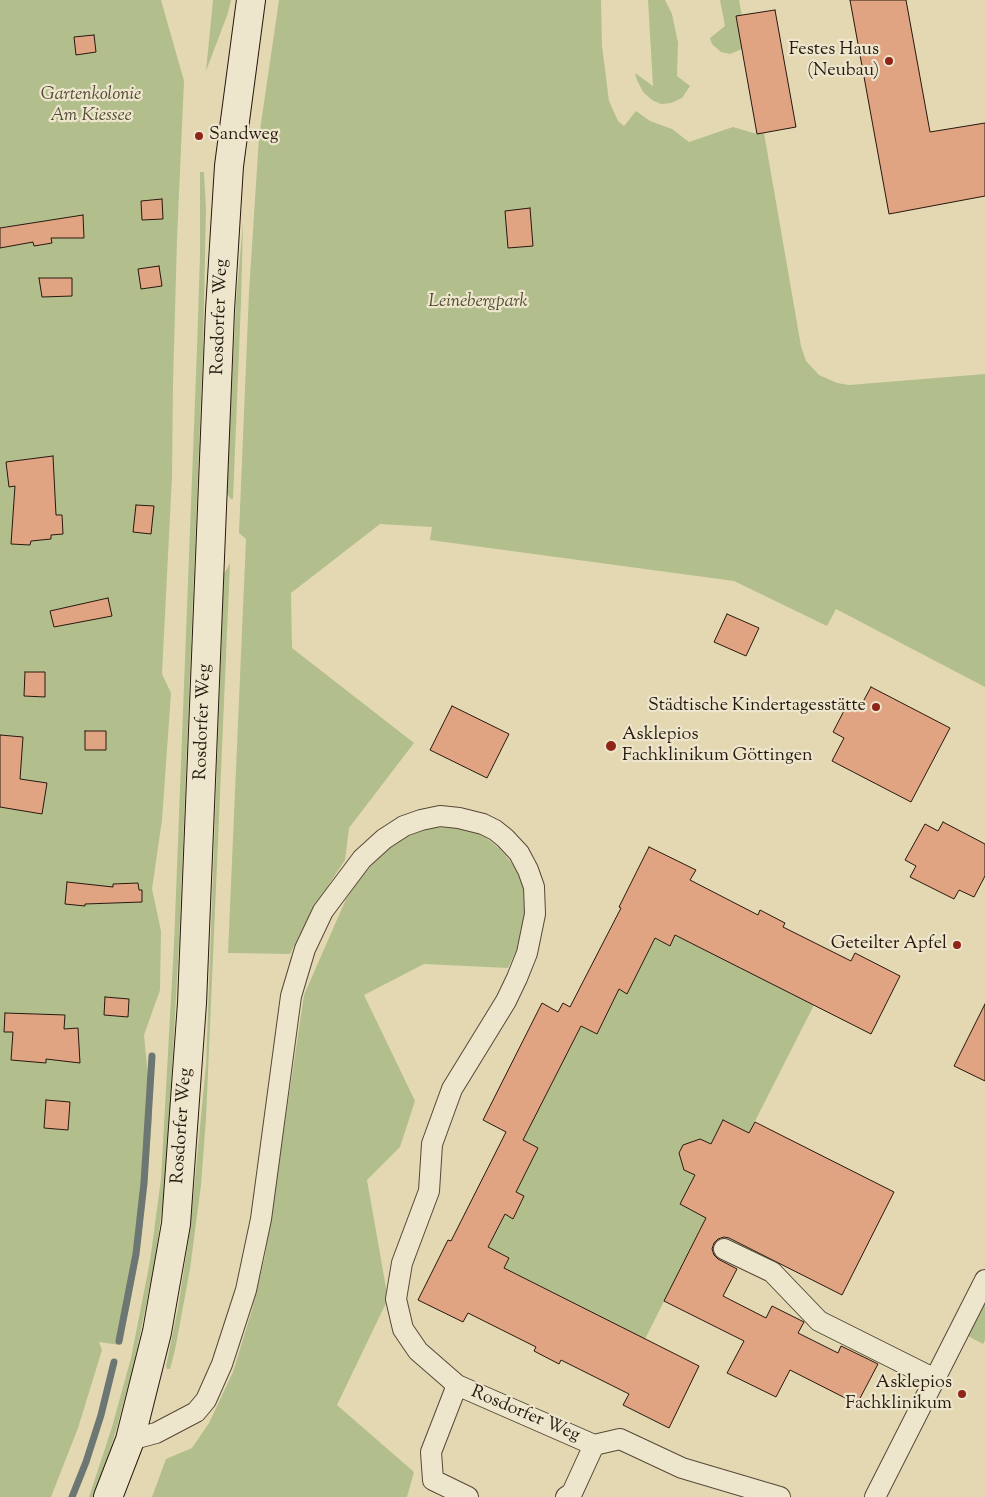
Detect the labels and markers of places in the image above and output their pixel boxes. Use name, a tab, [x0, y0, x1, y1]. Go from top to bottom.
place label: Festes Haus (Neubau)	[789, 40, 879, 82]
marker: Festes Haus (Neubau)	[883, 55, 895, 67]
place label: Sandweg	[209, 125, 279, 147]
marker: Sandweg	[193, 130, 205, 142]
place label: Städtische Kindertagesstätte	[648, 696, 866, 718]
marker: Städtische Kindertagesstätte	[870, 701, 882, 713]
place label: Asklepios Fachklinikum Göttingen	[622, 725, 813, 768]
marker: Asklepios Fachklinikum Göttingen	[604, 739, 618, 753]
place label: Geteilter Apfel	[831, 934, 947, 956]
marker: Geteilter Apfel	[951, 939, 963, 951]
place label: Asklepios Fachklinikum	[845, 1373, 952, 1416]
marker: Asklepios Fachklinikum	[956, 1388, 968, 1400]

